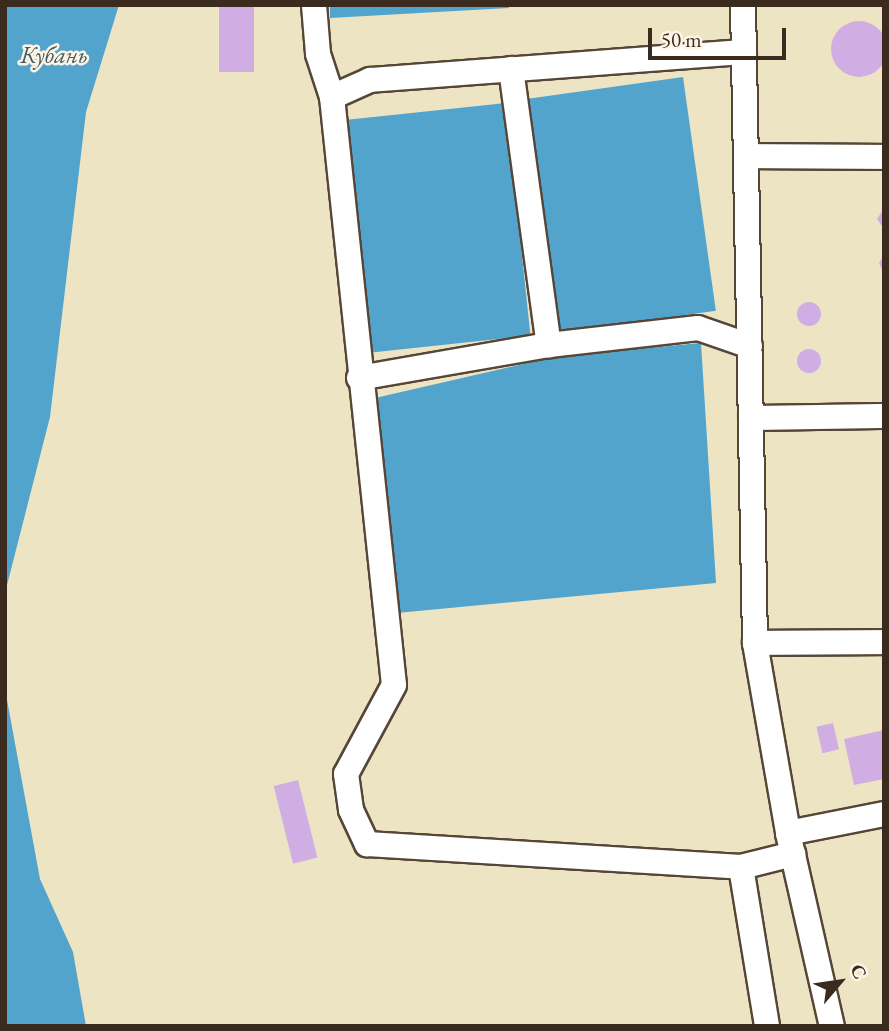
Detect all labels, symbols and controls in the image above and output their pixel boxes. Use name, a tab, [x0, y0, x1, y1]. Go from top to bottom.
scale bar	[651, 14, 789, 58]
text: 50 m	[661, 26, 702, 53]
water label: Кубань	[20, 41, 88, 69]
north arrow	[805, 947, 875, 1017]
text: С	[845, 960, 873, 984]

